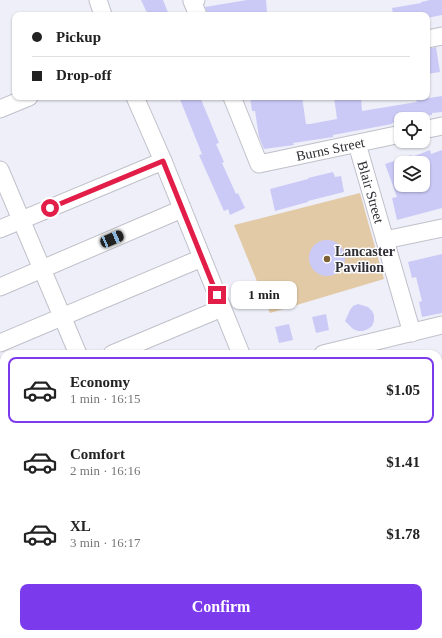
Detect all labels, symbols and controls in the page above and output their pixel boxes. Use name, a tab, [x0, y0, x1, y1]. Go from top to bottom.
text: Pickup	[56, 29, 101, 45]
text: Drop-off	[56, 67, 112, 83]
map controls	[394, 112, 430, 192]
button: locate	[394, 112, 430, 148]
street label: Burns Street	[295, 134, 366, 163]
button: layers	[394, 156, 430, 192]
street label: Blair Street	[355, 159, 387, 225]
route start	[41, 199, 59, 217]
car	[99, 229, 125, 249]
place label: Lancaster Pavilion	[335, 244, 395, 275]
marker: Lancaster Pavilion	[322, 254, 332, 264]
callout: 1 min	[231, 281, 297, 309]
route end	[208, 286, 226, 304]
text: 1 min	[248, 287, 280, 302]
icon: car	[22, 372, 58, 408]
text: Economy	[70, 374, 130, 390]
text: $1.05	[386, 382, 420, 398]
text: 1 min · 16:15	[70, 391, 140, 406]
icon: car	[22, 444, 58, 480]
text: Comfort	[70, 446, 125, 462]
text: $1.41	[386, 454, 420, 470]
text: 2 min · 16:16	[70, 463, 140, 478]
icon: car	[22, 516, 58, 552]
text: XL	[70, 518, 91, 534]
text: $1.78	[386, 526, 420, 542]
text: 3 min · 16:17	[70, 535, 140, 550]
button: Confirm	[20, 584, 422, 630]

